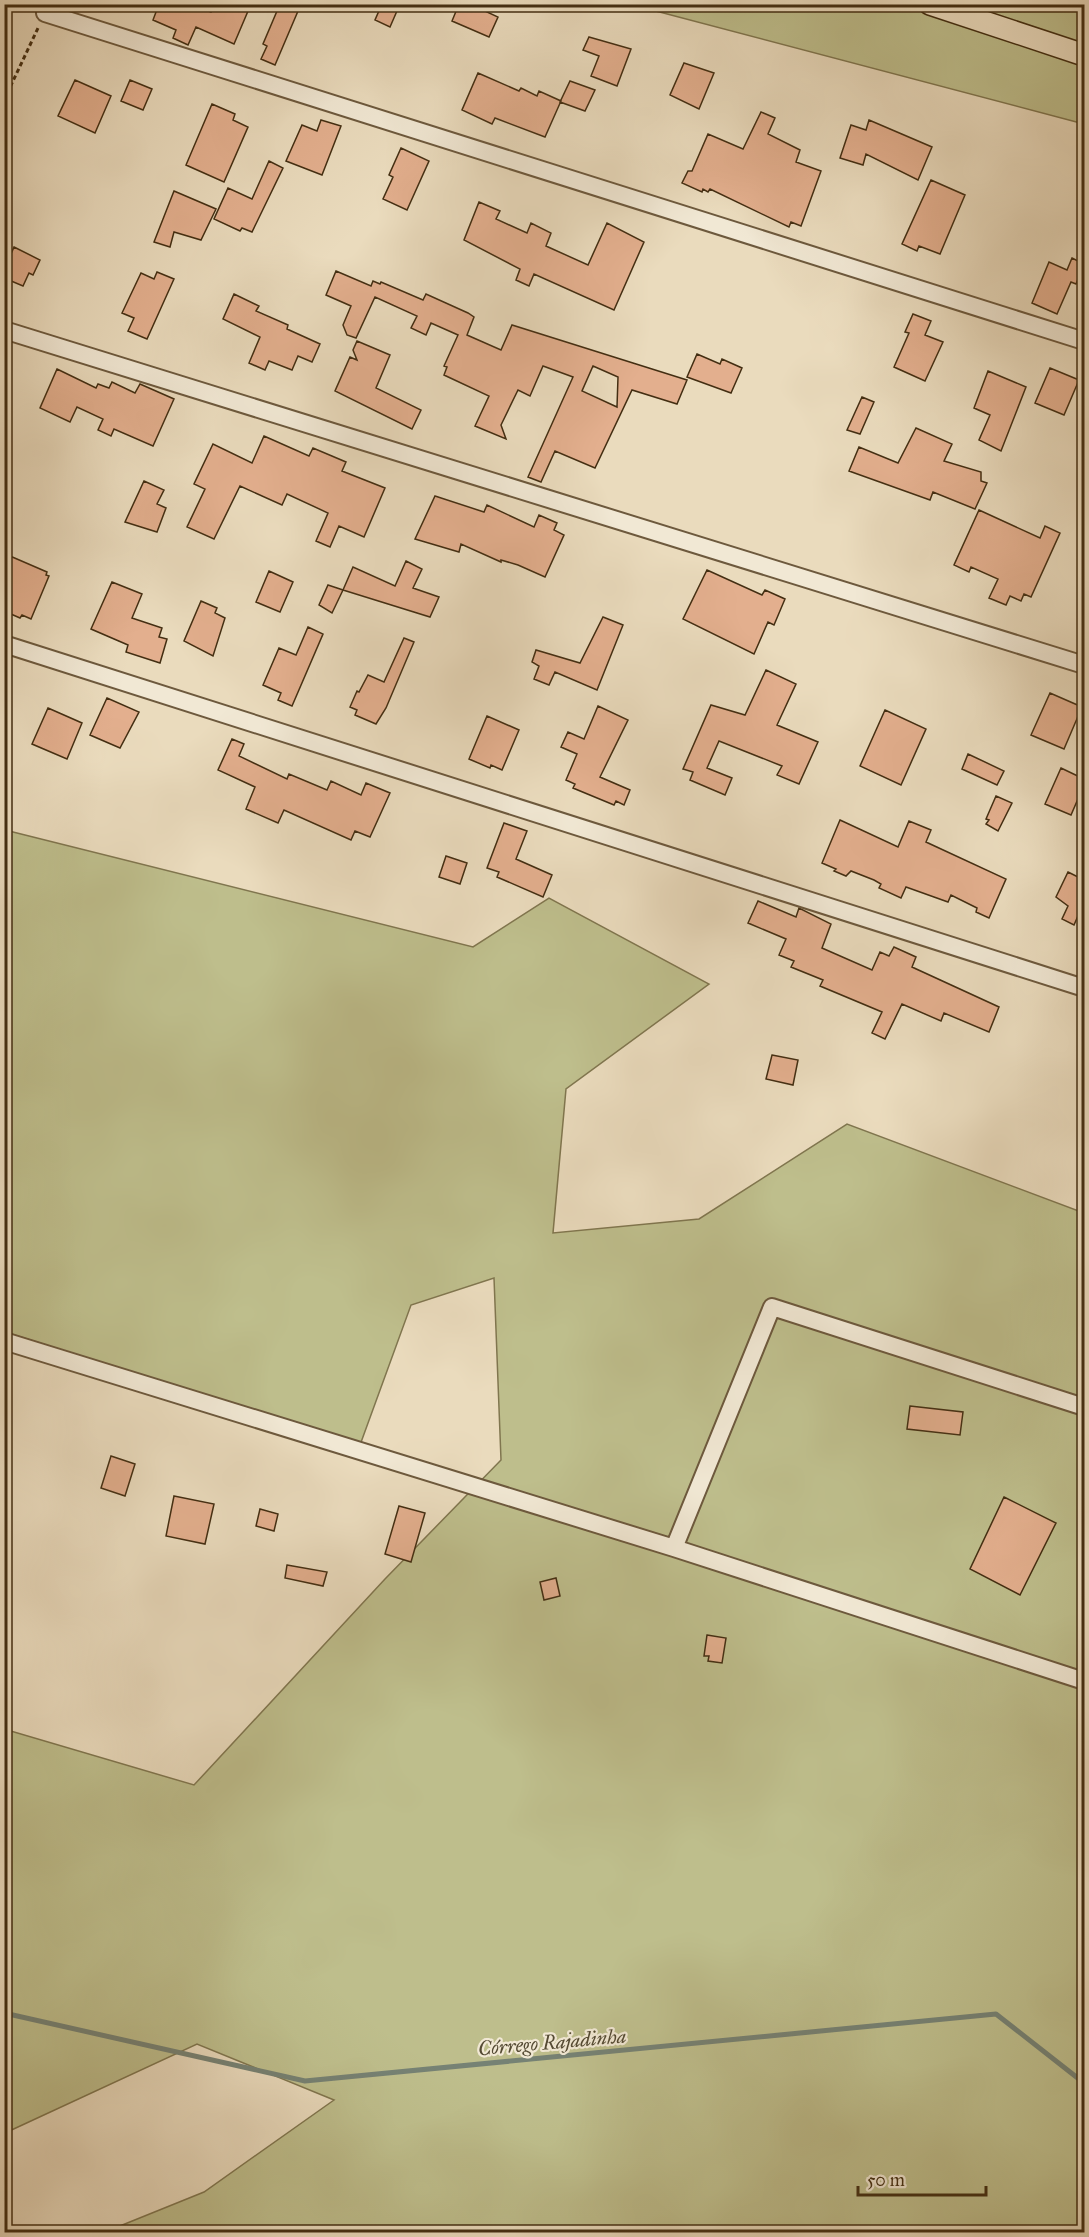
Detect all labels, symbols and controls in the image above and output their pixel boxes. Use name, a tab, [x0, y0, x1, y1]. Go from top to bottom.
water label: Córrego Rajadinha	[477, 2024, 627, 2060]
scale bar	[858, 2159, 986, 2197]
text: 50 m	[867, 2169, 905, 2191]

